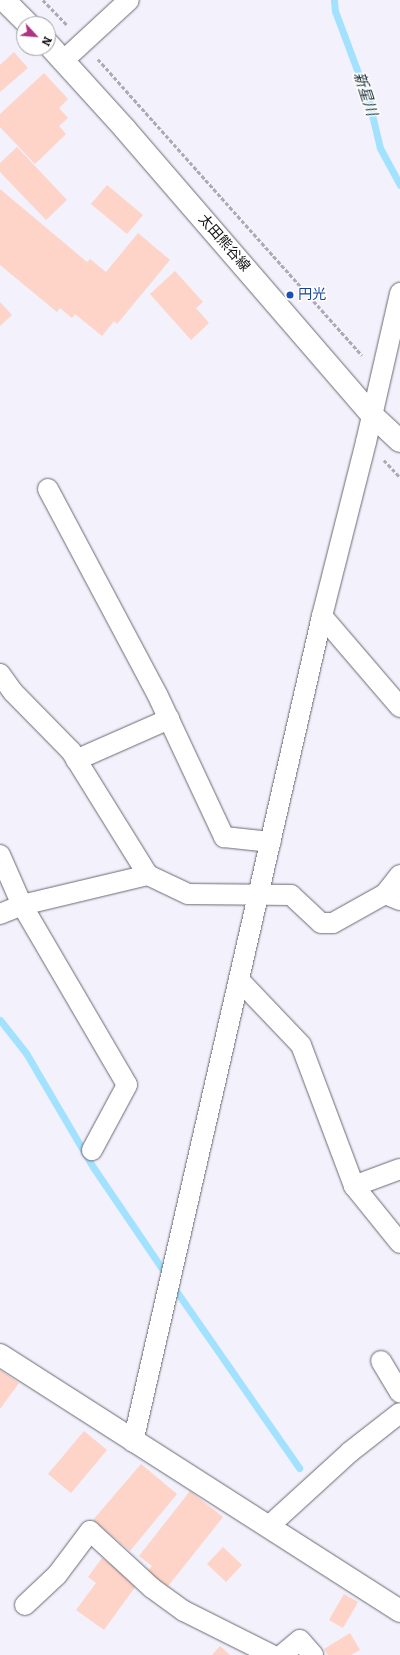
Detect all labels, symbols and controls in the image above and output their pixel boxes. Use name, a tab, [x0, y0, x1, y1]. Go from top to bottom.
north arrow	[16, 16, 56, 56]
text: N	[39, 34, 54, 48]
water label: 新星川	[349, 70, 381, 118]
street label: 太田熊谷線	[195, 211, 253, 275]
place label: 円光	[298, 287, 326, 303]
marker: 円光	[285, 290, 295, 300]

